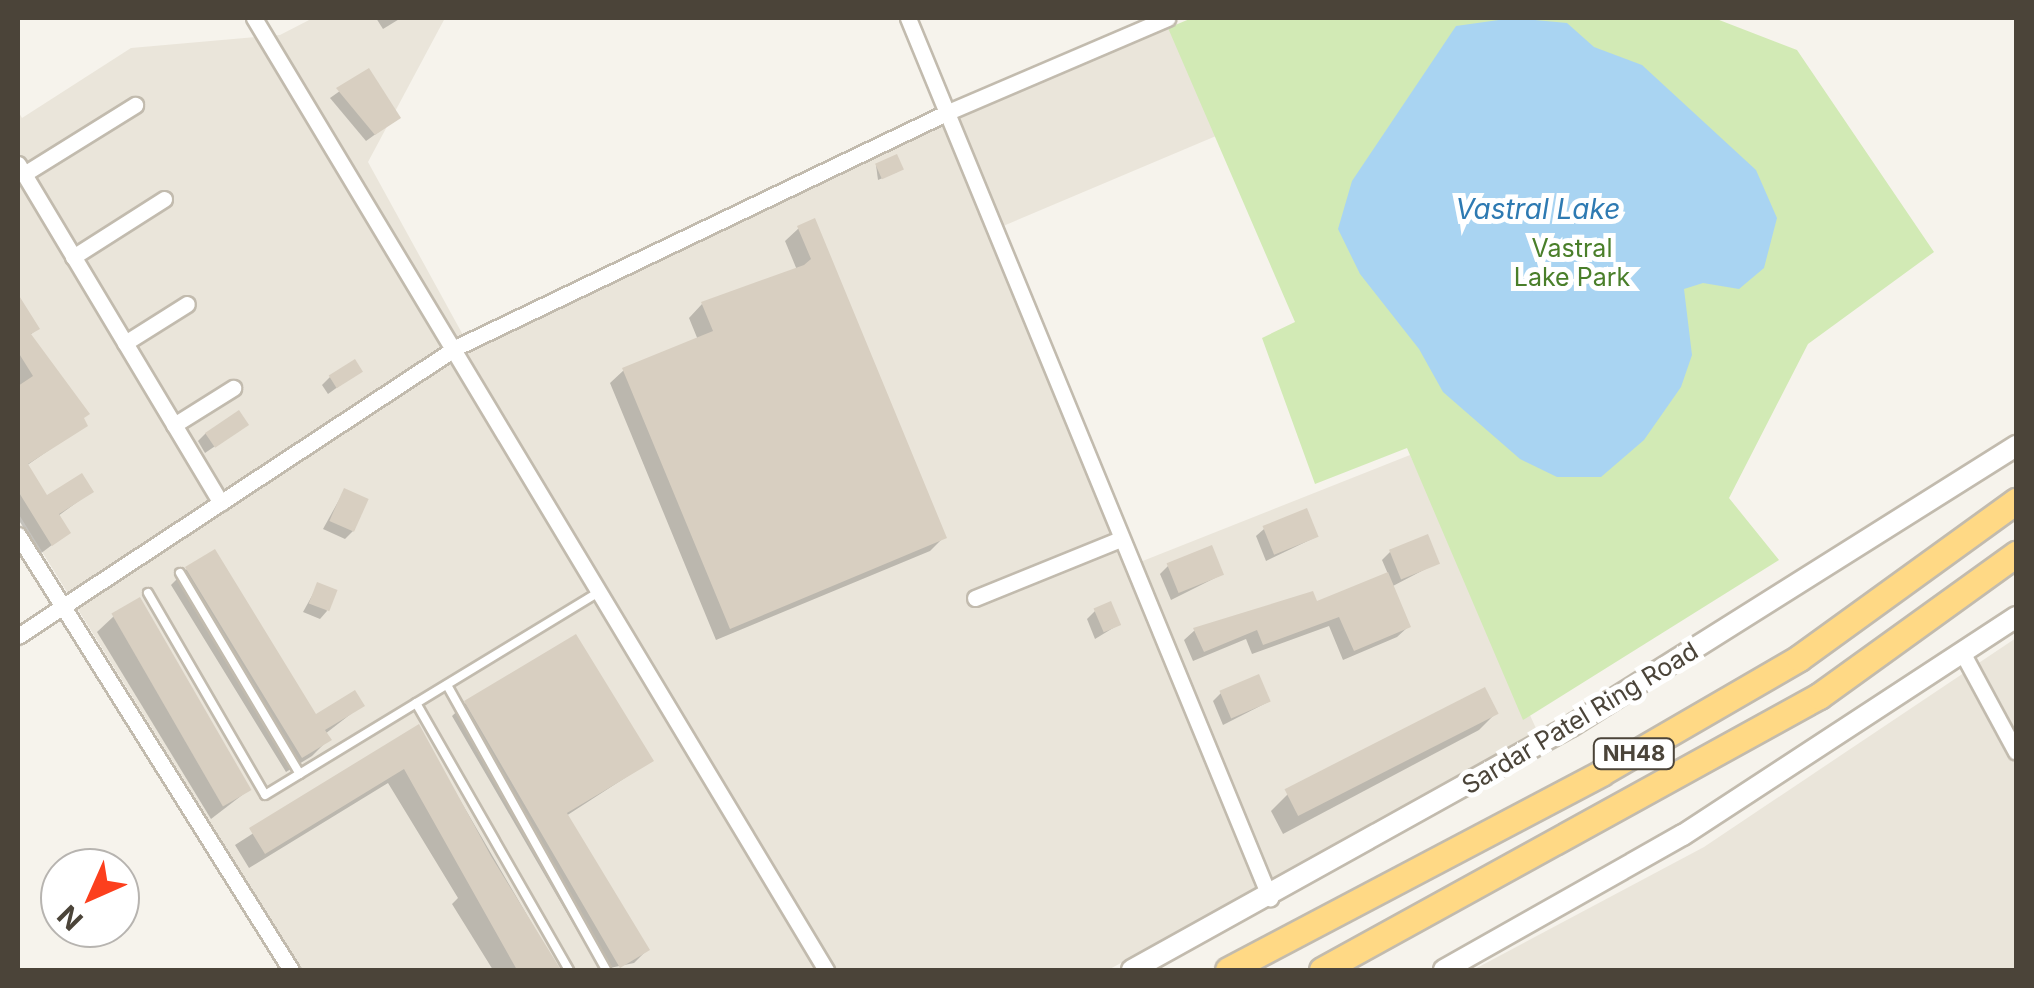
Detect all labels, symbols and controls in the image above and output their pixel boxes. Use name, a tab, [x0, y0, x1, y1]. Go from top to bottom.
water label: Vastral Lake	[1456, 192, 1620, 226]
park label: Vastral Lake Park	[1514, 234, 1630, 293]
street label: Sardar Patel Ring Road	[1457, 636, 1703, 800]
road number: NH48	[1592, 737, 1676, 771]
north arrow	[40, 848, 140, 948]
text: N	[51, 898, 90, 937]

